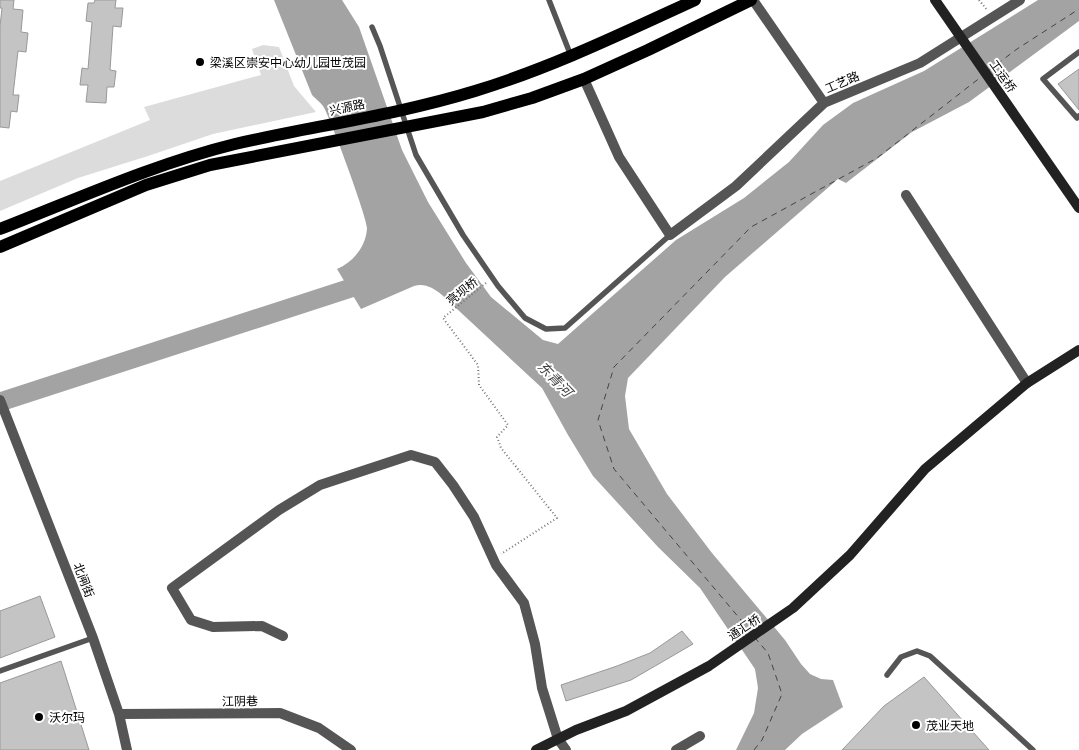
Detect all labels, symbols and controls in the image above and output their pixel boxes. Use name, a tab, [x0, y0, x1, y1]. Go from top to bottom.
place label: 梁溪区崇安中心幼儿园世茂园	[210, 55, 366, 70]
marker: 梁溪区崇安中心幼儿园世茂园	[194, 56, 206, 68]
street label: 工运桥	[987, 57, 1019, 95]
street label: 工艺路	[822, 68, 862, 96]
street label: 兴源路	[328, 96, 366, 118]
street label: 亮坝桥	[443, 274, 481, 308]
water label: 东青河	[534, 358, 578, 403]
street label: 北闸街	[71, 561, 97, 599]
street label: 通汇桥	[725, 611, 763, 643]
street label: 江阴巷	[222, 693, 258, 709]
place label: 沃尔玛	[49, 710, 85, 725]
marker: 沃尔玛	[33, 711, 45, 723]
place label: 茂业天地	[926, 718, 974, 733]
marker: 茂业天地	[910, 719, 922, 731]

